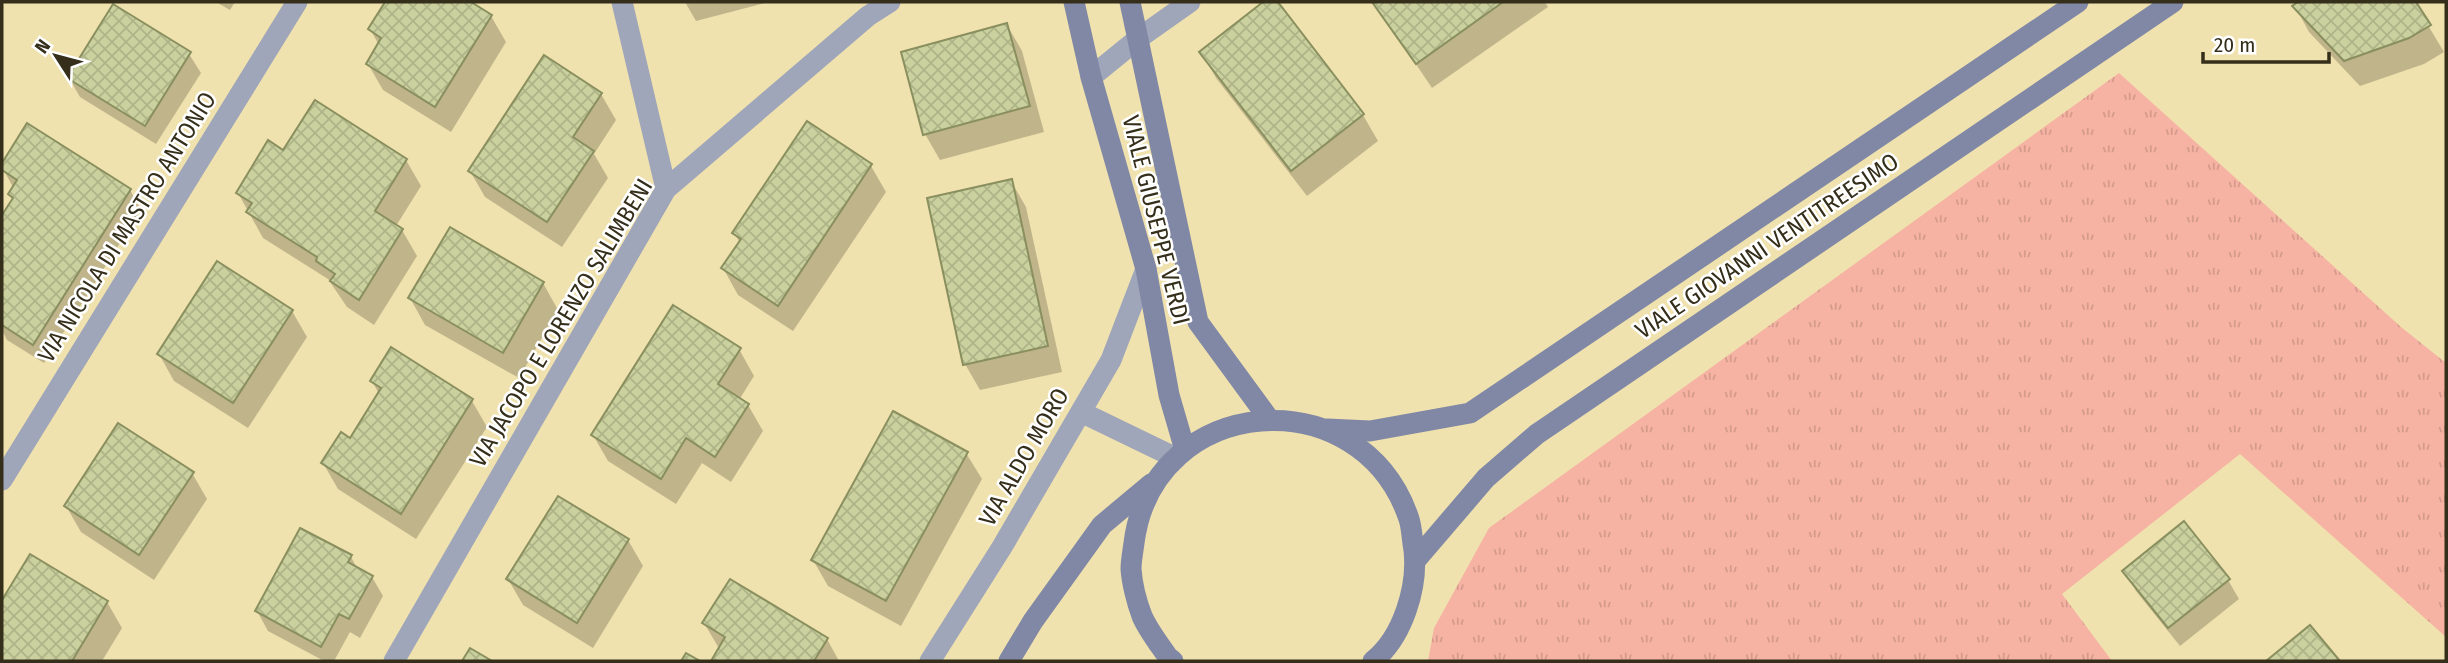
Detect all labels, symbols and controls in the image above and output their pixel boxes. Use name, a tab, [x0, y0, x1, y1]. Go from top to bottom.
north arrow	[21, 21, 91, 91]
scale bar	[2203, 21, 2329, 65]
text: 20 m	[2214, 32, 2255, 58]
text: N	[30, 35, 55, 58]
street label: VIA NICOLA DI MASTRO ANTONIO	[32, 87, 222, 367]
street label: VIALE GIUSEPPE VERDI	[1116, 113, 1196, 327]
street label: VIALE GIOVANNI VENTITREESIMO	[1630, 147, 1904, 345]
street label: VIA JACOPO E LORENZO SALIMBENI	[464, 174, 658, 472]
street label: VIA ALDO MORO	[973, 383, 1075, 531]

